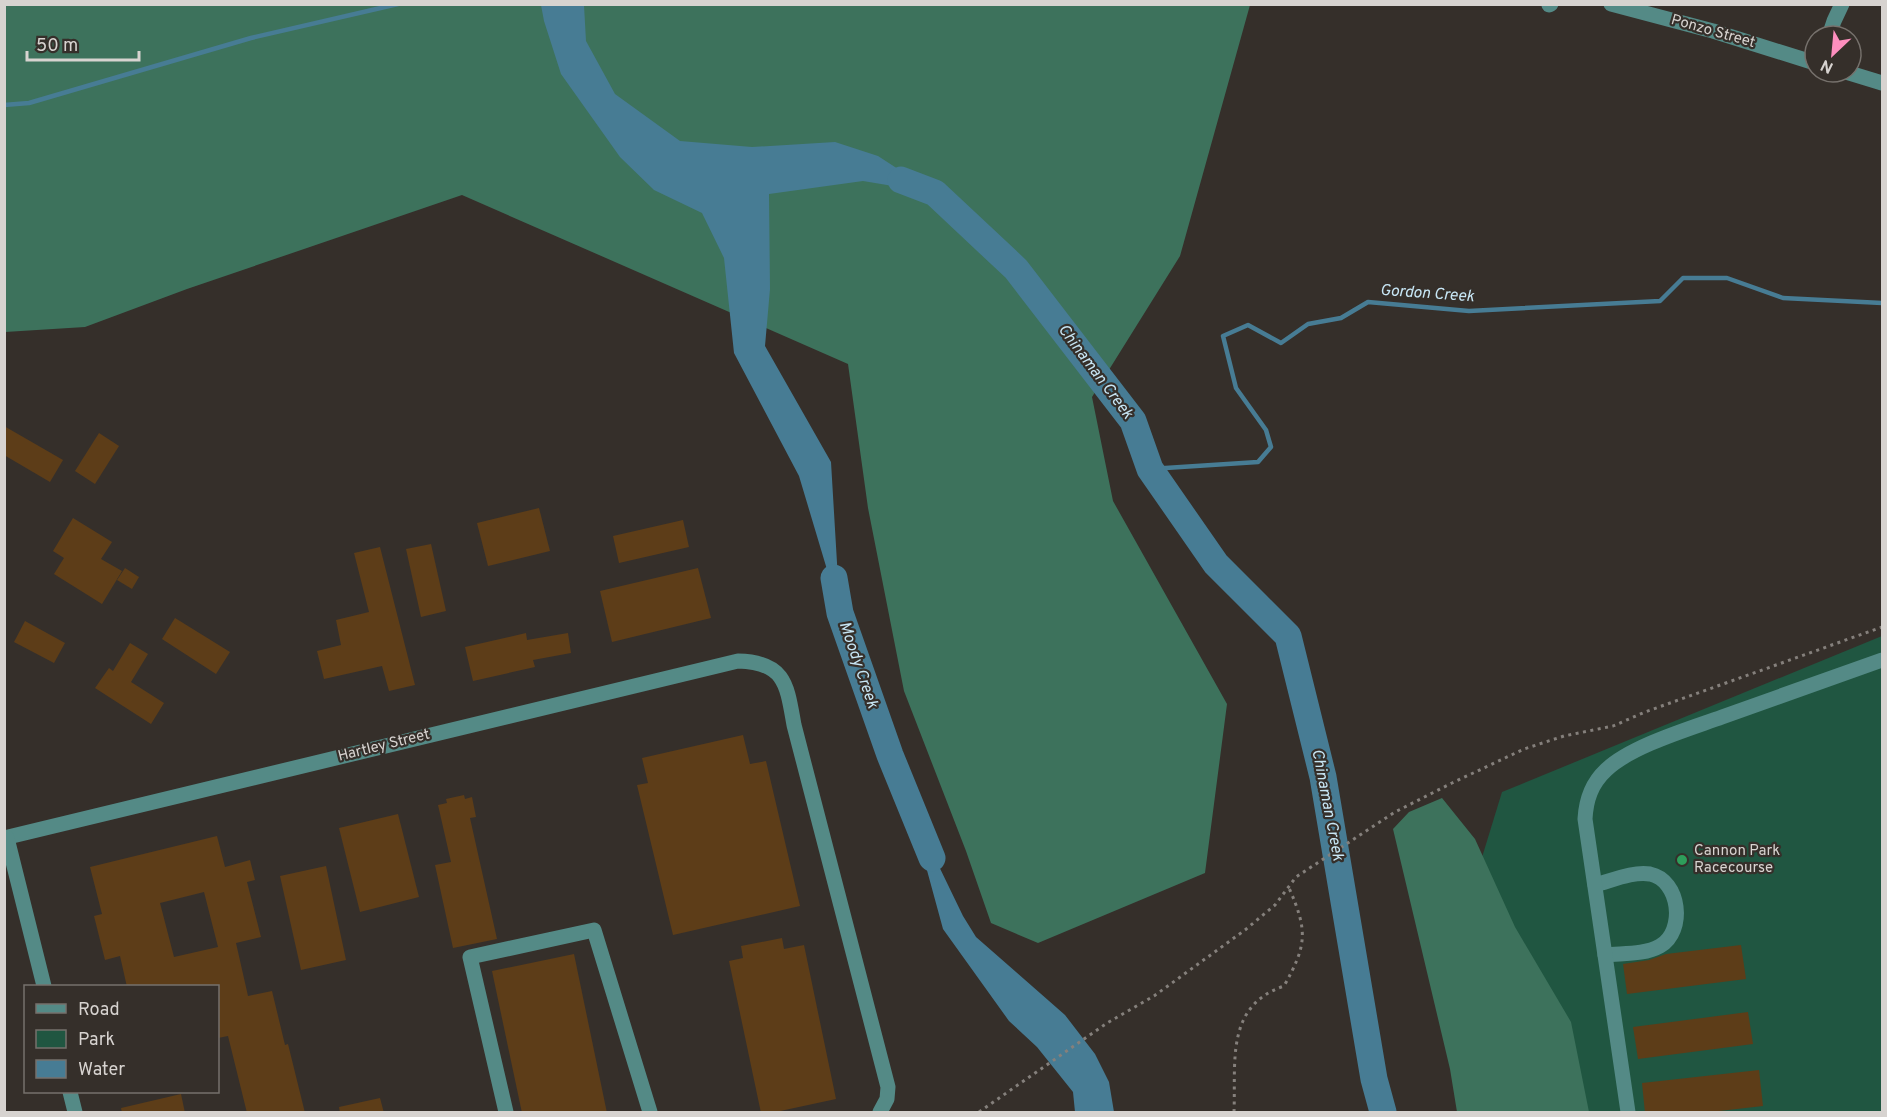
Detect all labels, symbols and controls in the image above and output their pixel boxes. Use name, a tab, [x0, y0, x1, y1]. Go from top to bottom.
street label: Ponzo Street	[1669, 11, 1757, 53]
scale bar	[27, 24, 140, 62]
north arrow	[1803, 24, 1863, 84]
text: 50 m	[36, 35, 78, 58]
text: N	[1818, 54, 1837, 77]
water label: Gordon Creek	[1379, 281, 1476, 307]
water label: Chinaman Creek	[1053, 321, 1138, 424]
water label: Moody Creek	[834, 619, 882, 712]
street label: Hartley Street	[336, 725, 432, 767]
water label: Chinaman Creek	[1306, 747, 1348, 864]
place label: Cannon Park Racecourse	[1694, 842, 1780, 878]
marker: Cannon Park Racecourse	[1675, 853, 1689, 867]
legend	[24, 985, 219, 1093]
text: Road	[78, 999, 120, 1022]
text: Park	[78, 1029, 115, 1052]
text: Water	[78, 1059, 125, 1082]

